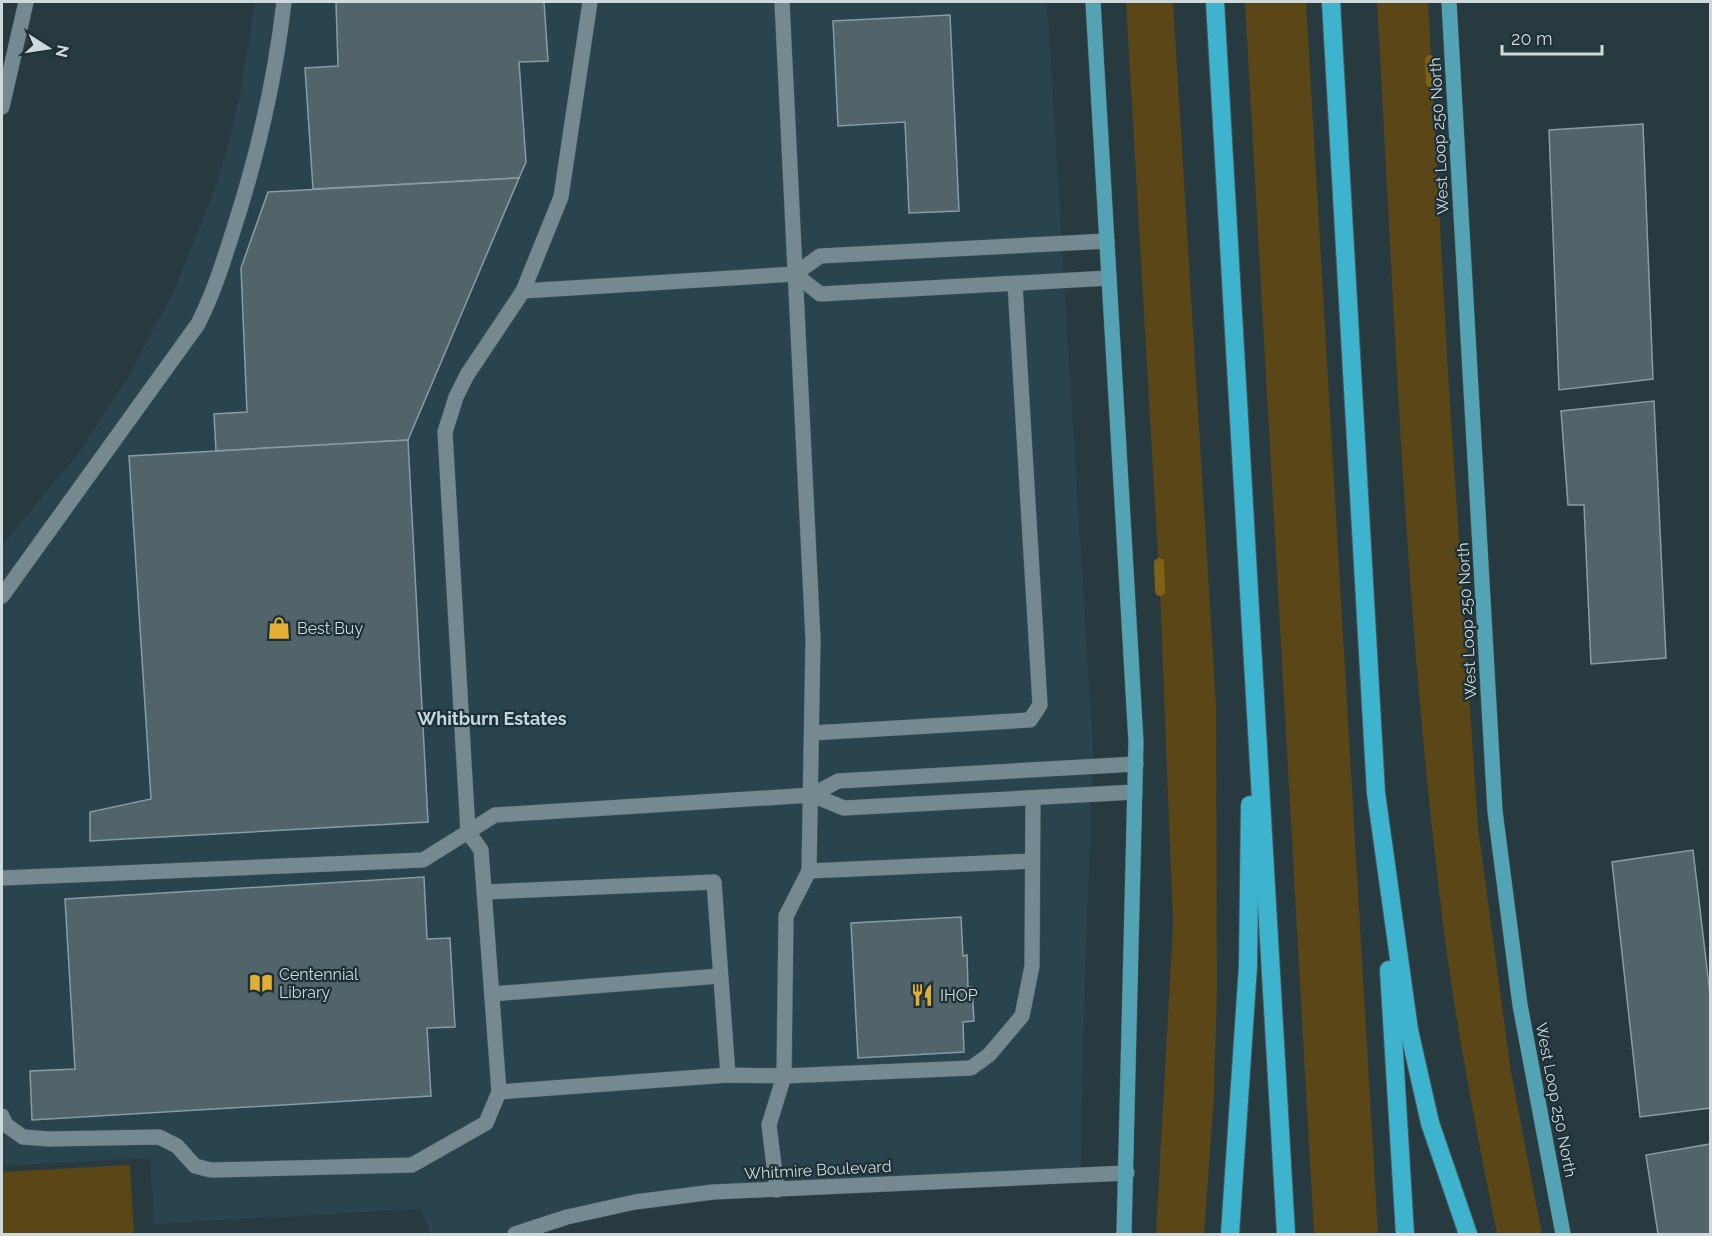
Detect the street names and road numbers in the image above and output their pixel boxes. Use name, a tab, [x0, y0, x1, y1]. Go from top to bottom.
street label: West Loop 250 North	[1425, 57, 1453, 215]
street label: West Loop 250 North	[1453, 542, 1481, 700]
street label: West Loop 250 North	[1532, 1021, 1580, 1179]
street label: Whitmire Boulevard	[744, 1157, 892, 1183]

